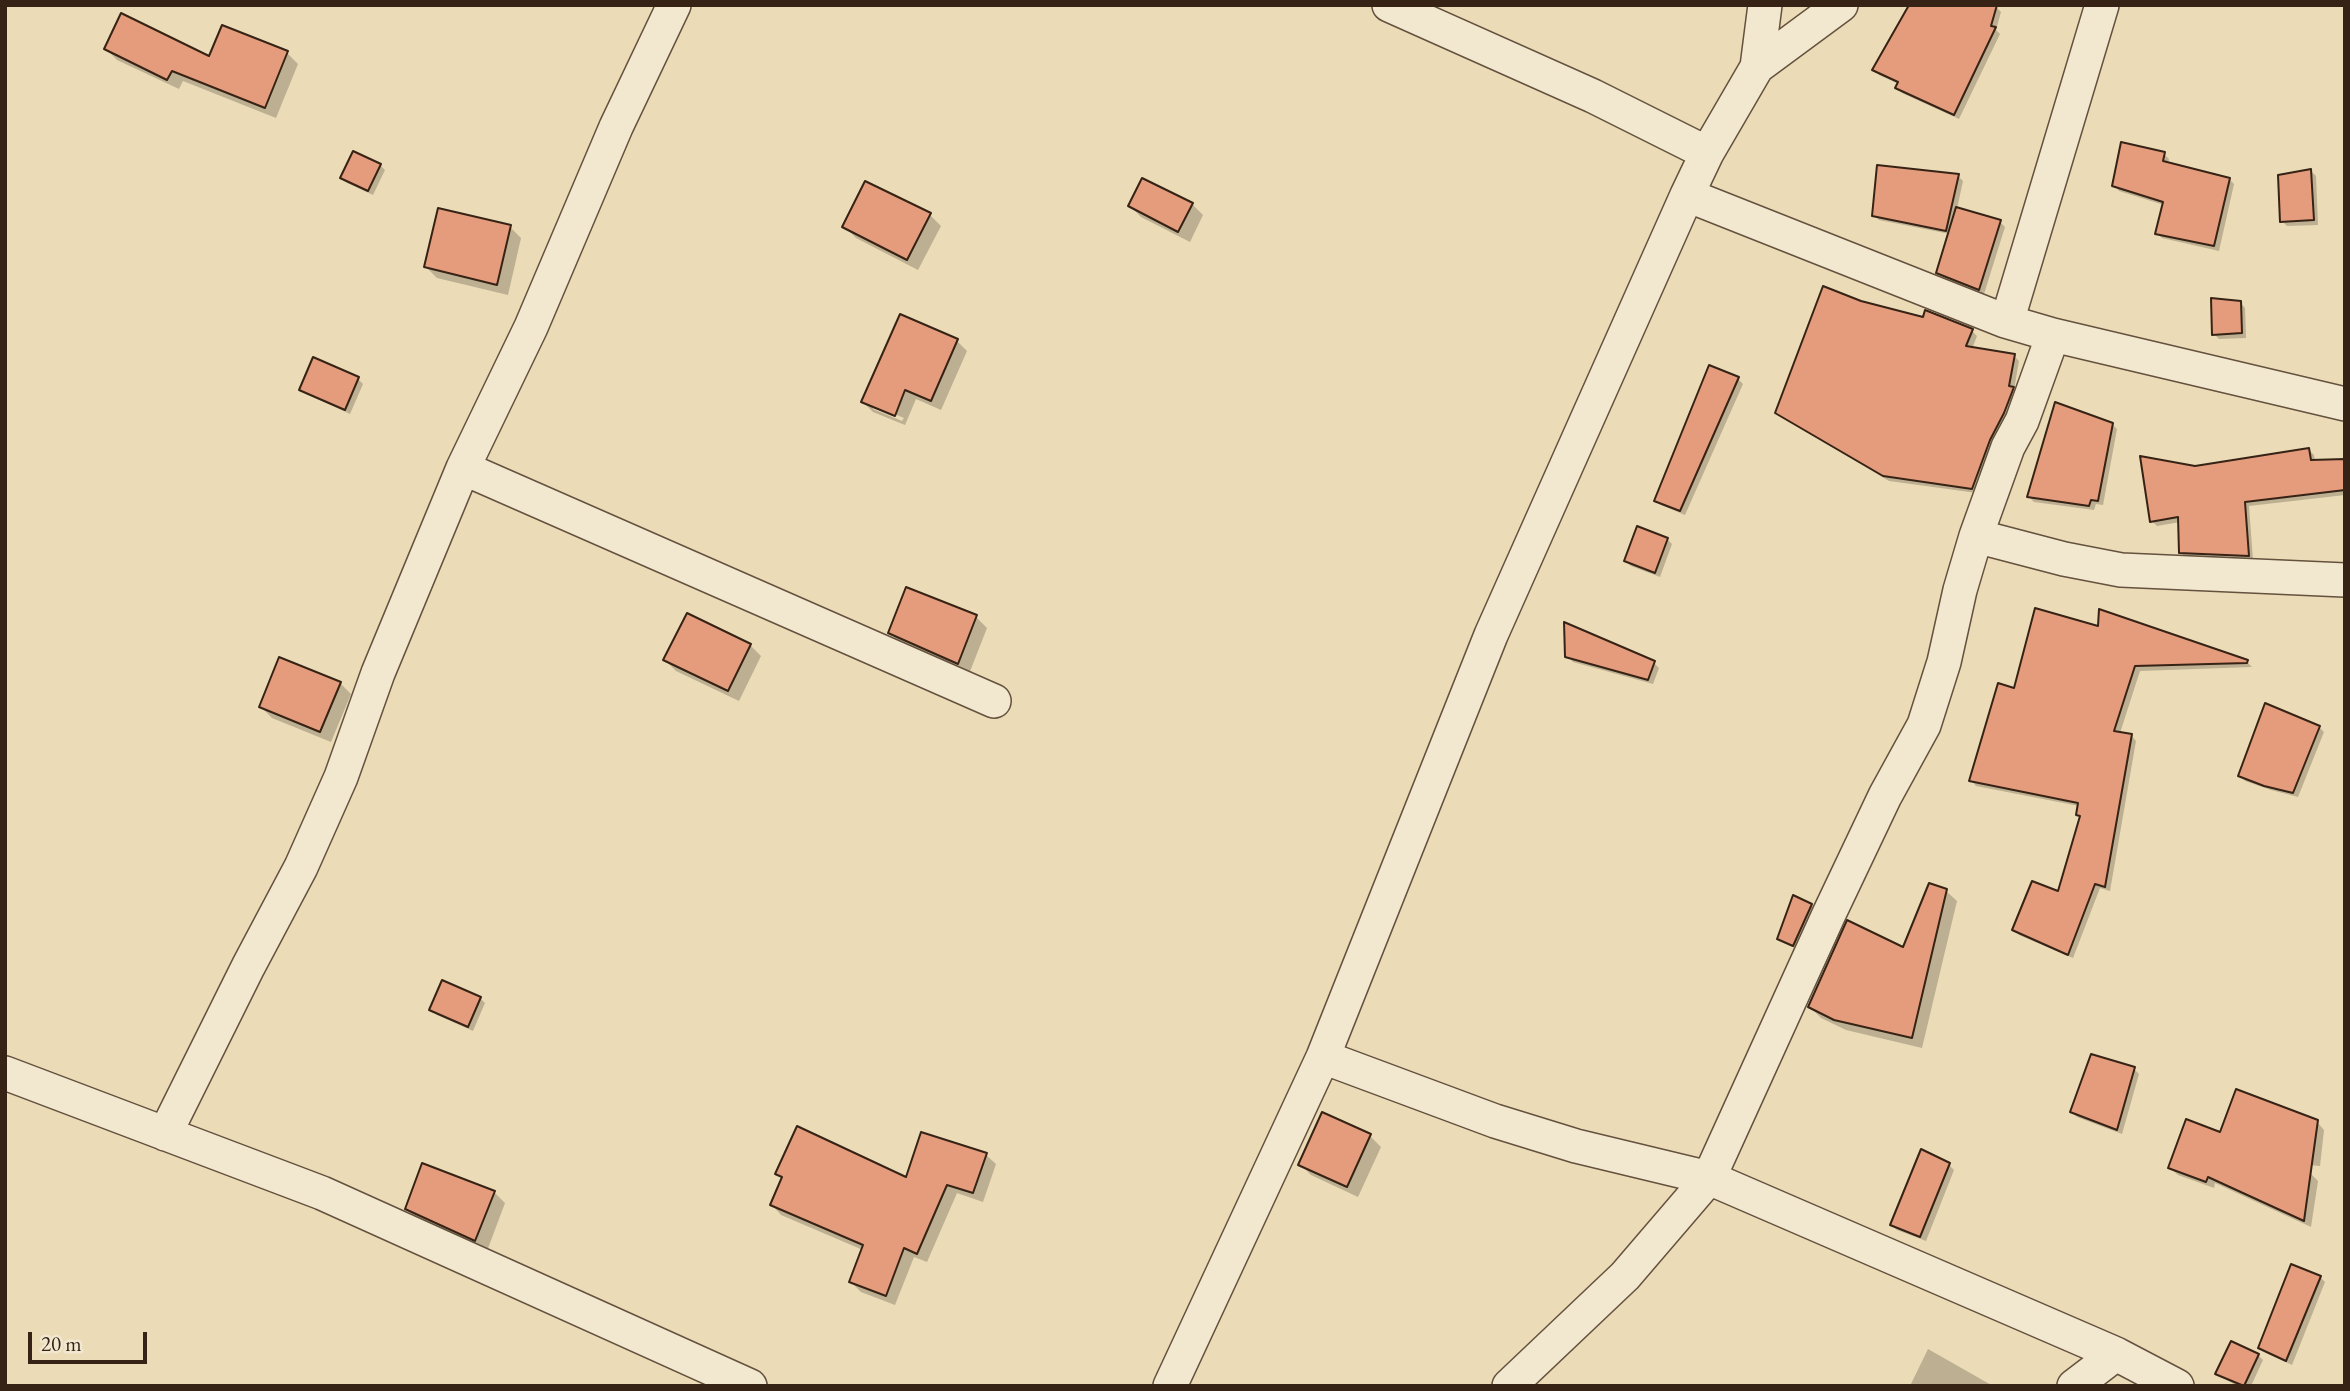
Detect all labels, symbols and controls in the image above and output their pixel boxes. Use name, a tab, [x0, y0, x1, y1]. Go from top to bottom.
scale bar	[32, 1318, 150, 1362]
text: 20 m	[41, 1330, 82, 1357]

